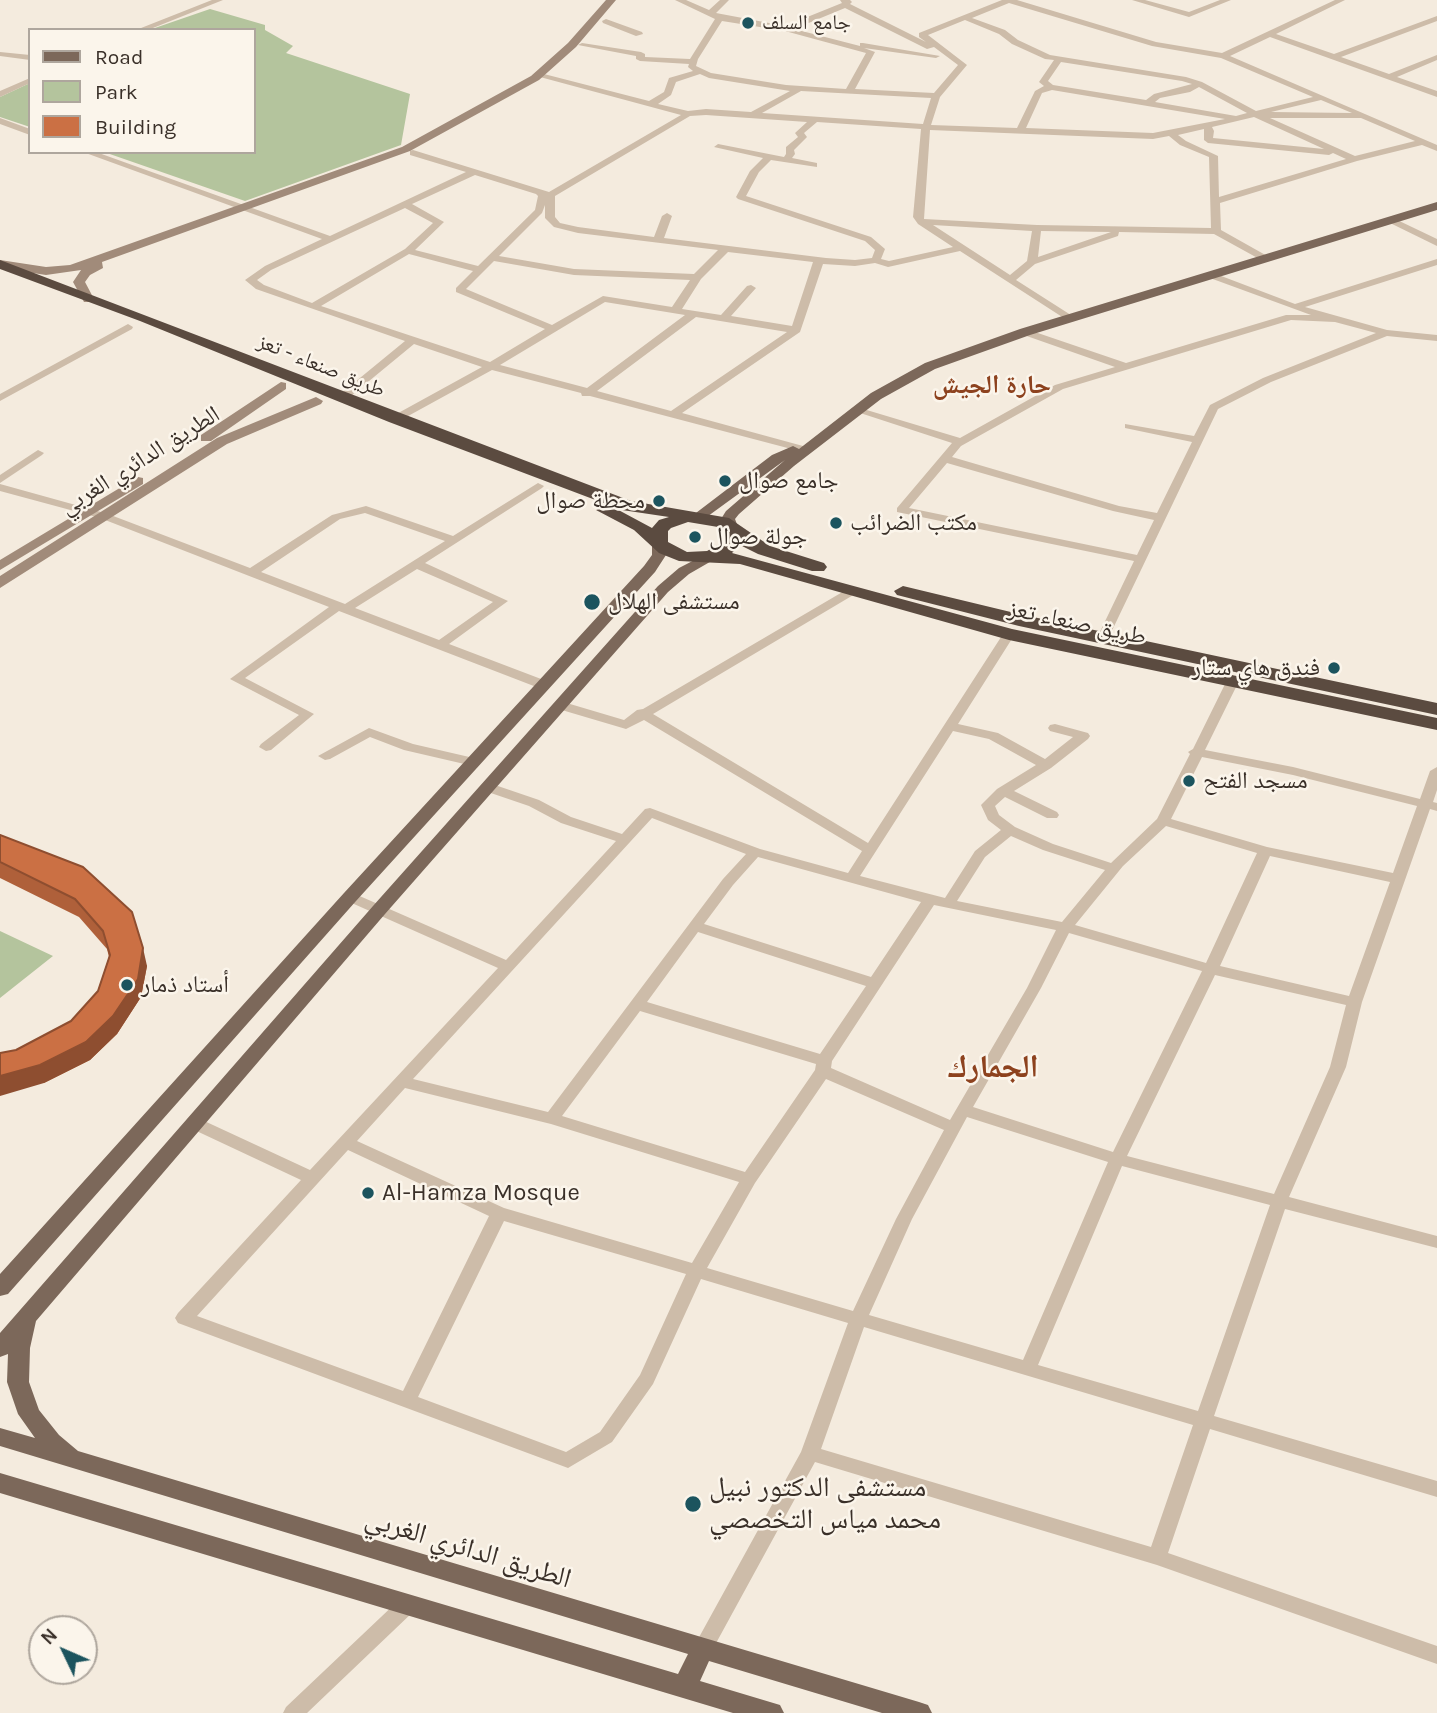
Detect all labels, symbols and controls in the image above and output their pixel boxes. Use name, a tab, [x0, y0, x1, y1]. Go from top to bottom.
place label: جامع السلف	[762, 10, 851, 36]
marker: جامع السلف	[740, 15, 756, 31]
legend	[28, 28, 256, 154]
text: Road	[95, 45, 143, 69]
text: Park	[95, 80, 138, 104]
text: Building	[95, 115, 176, 139]
street label: طريق صنعاء - تعز	[253, 329, 389, 403]
district label: حارة الجيش	[933, 370, 1051, 402]
street label: الطريق الدائري الغربي	[55, 400, 225, 522]
place label: جامع صوال	[739, 467, 839, 495]
marker: جامع صوال	[717, 473, 733, 489]
place label: محطة صوال	[536, 487, 645, 515]
marker: محطة صوال	[651, 493, 667, 509]
place label: مكتب الضرائب	[850, 509, 977, 537]
marker: مكتب الضرائب	[828, 515, 844, 531]
place label: جولة صوال	[709, 523, 807, 551]
marker: جولة صوال	[687, 529, 703, 545]
place label: مستشفى الهلال	[608, 588, 740, 616]
marker: مستشفى الهلال	[582, 592, 602, 612]
street label: طريق صنعاء تعز	[1005, 594, 1149, 652]
place label: فندق هاي ستار	[1192, 654, 1320, 682]
marker: فندق هاي ستار	[1326, 660, 1342, 676]
place label: مسجد الفتح	[1203, 767, 1308, 795]
marker: مسجد الفتح	[1181, 773, 1197, 789]
place label: أستاد ذمار	[141, 971, 229, 999]
marker: أستاد ذمار	[119, 977, 135, 993]
district label: الجمارك	[947, 1049, 1039, 1087]
place label: Al-Hamza Mosque	[382, 1179, 580, 1207]
marker: Al-Hamza Mosque	[360, 1185, 376, 1201]
place label: مستشفى الدكتور نبيل محمد مياس التخصصي	[709, 1471, 941, 1537]
marker: مستشفى الدكتور نبيل محمد مياس التخصصي	[683, 1494, 703, 1514]
street label: الطريق الدائري الغربي	[361, 1502, 575, 1596]
north arrow	[28, 1615, 98, 1685]
text: N	[37, 1624, 62, 1649]

